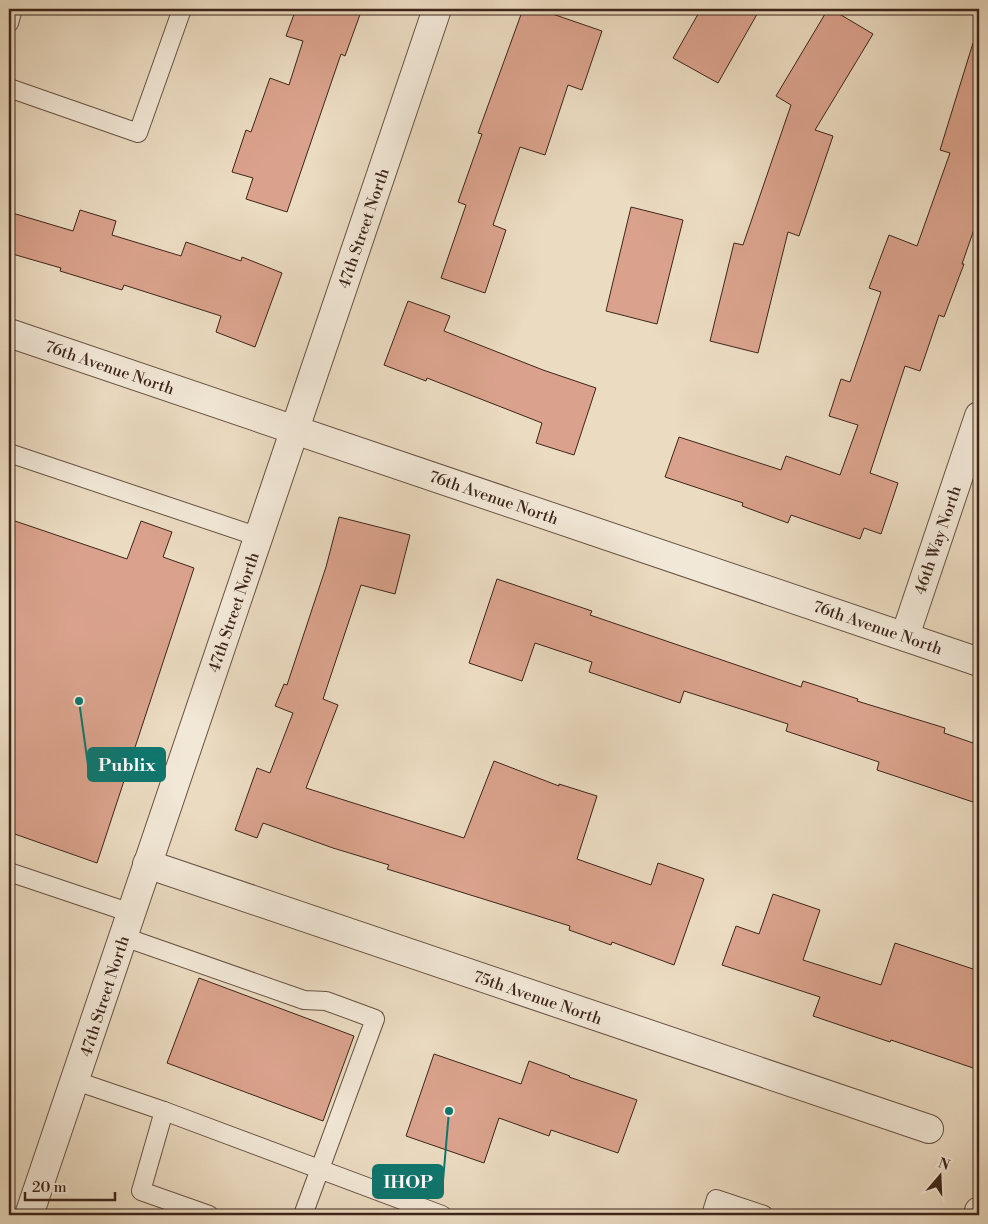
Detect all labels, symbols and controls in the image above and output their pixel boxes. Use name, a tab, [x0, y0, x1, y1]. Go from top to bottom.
street label: 47th Street North	[334, 165, 394, 291]
street label: 76th Avenue North	[42, 336, 177, 400]
street label: 76th Avenue North	[426, 466, 561, 530]
street label: 46th Way North	[910, 483, 966, 597]
street label: 47th Street North	[204, 549, 264, 675]
street label: 76th Avenue North	[810, 596, 945, 660]
callout: Publix	[88, 748, 165, 781]
text: Publix	[98, 754, 156, 777]
street label: 47th Street North	[76, 933, 134, 1059]
street label: 75th Avenue North	[471, 967, 605, 1029]
north arrow	[916, 1152, 966, 1202]
text: N	[936, 1154, 952, 1175]
callout: IHOP	[373, 1165, 443, 1198]
scale bar	[25, 1169, 115, 1201]
text: IHOP	[383, 1171, 433, 1194]
text: 20 m	[32, 1178, 67, 1197]

